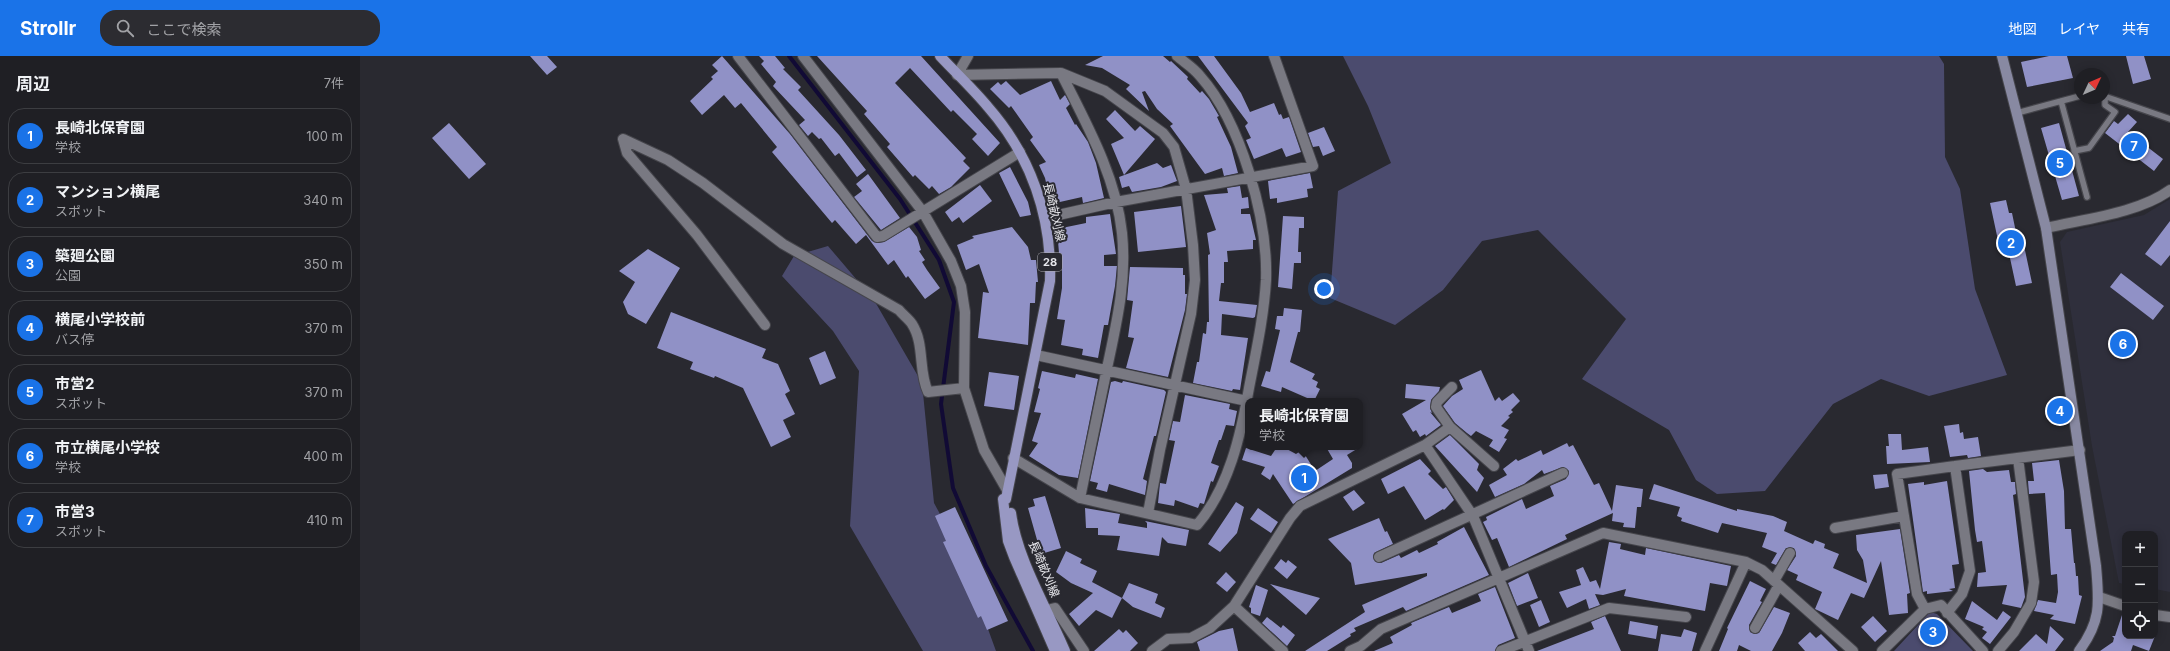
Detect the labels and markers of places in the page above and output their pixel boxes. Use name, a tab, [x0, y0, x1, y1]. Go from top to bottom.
pin: 7	[2121, 131, 2147, 161]
pin: 5	[2047, 148, 2073, 178]
pin: 2	[1998, 228, 2024, 258]
pin: 6	[2110, 329, 2136, 359]
pin: 4	[2047, 396, 2073, 426]
pin: 1	[1291, 463, 1317, 493]
pin: 3	[1920, 617, 1946, 647]

